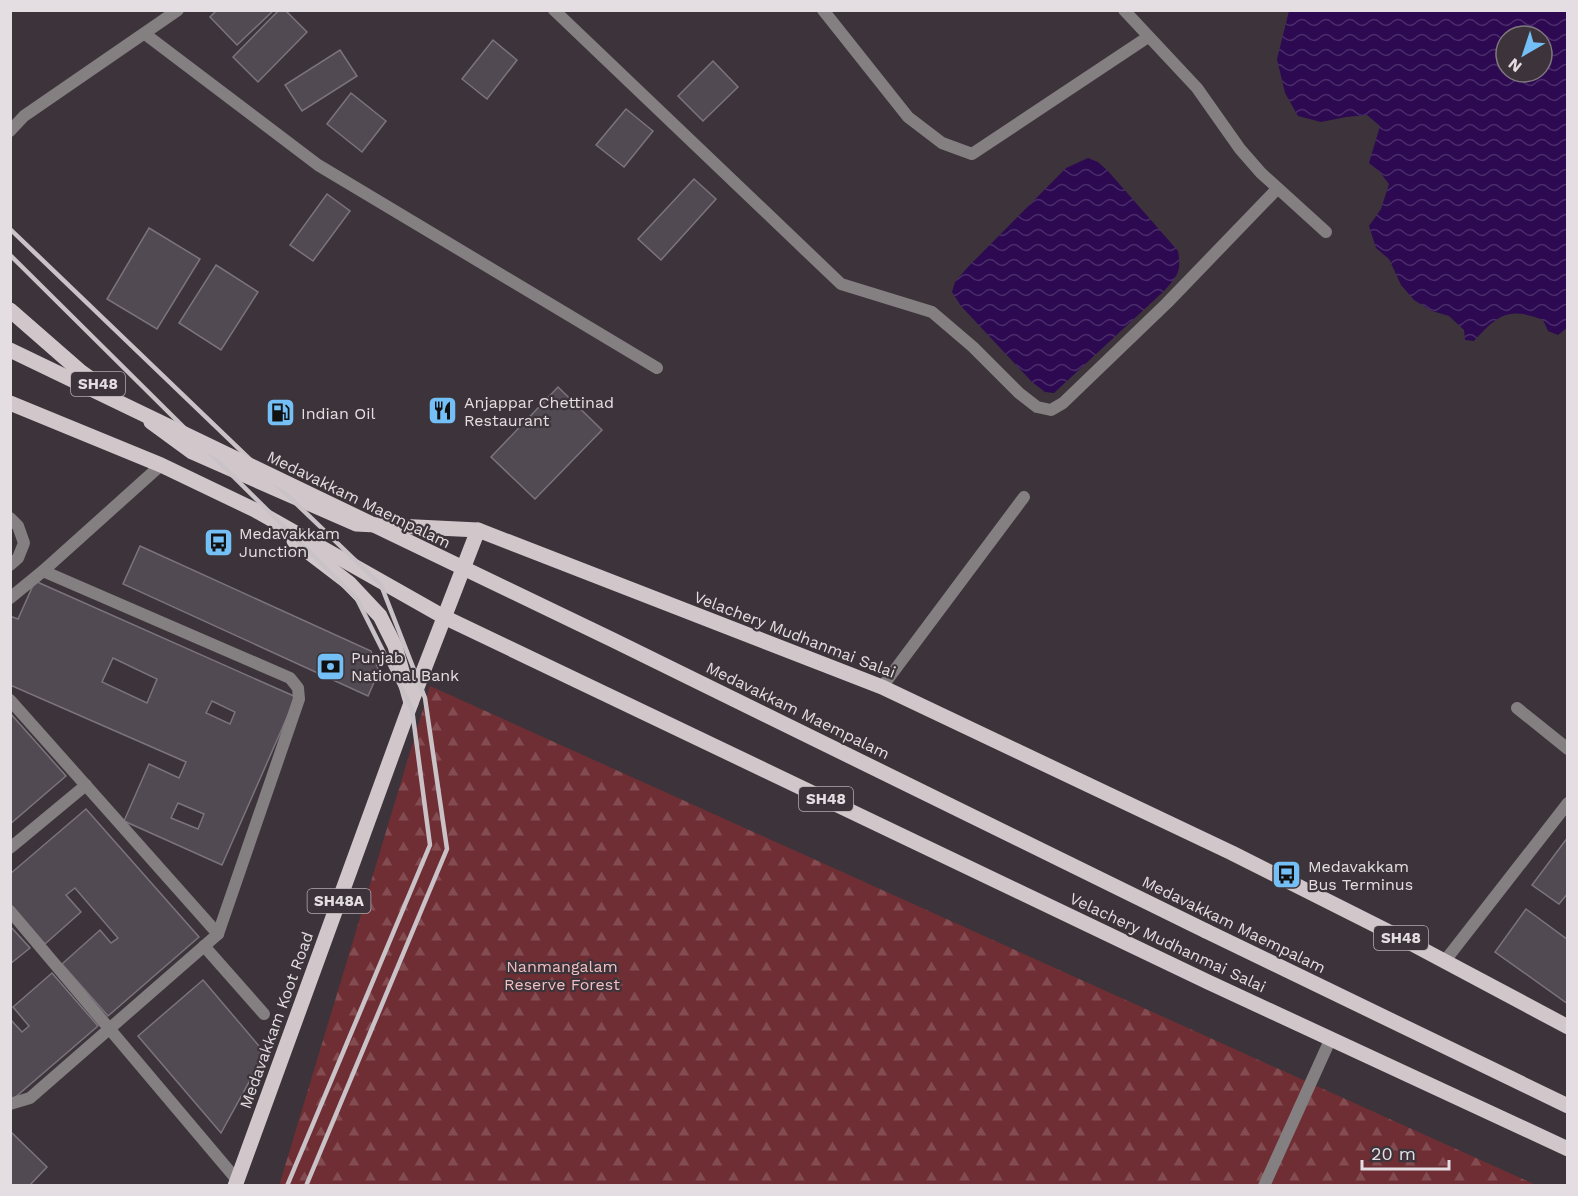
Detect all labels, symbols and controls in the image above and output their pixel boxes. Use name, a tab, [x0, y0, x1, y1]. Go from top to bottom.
north arrow	[1494, 24, 1554, 84]
text: N	[1504, 54, 1525, 76]
road number: SH48	[71, 372, 125, 396]
place label: Anjappar Chettinad Restaurant	[464, 393, 614, 430]
restaurant icon: Anjappar Chettinad Restaurant	[427, 395, 459, 427]
fuel station icon: Indian Oil	[264, 397, 296, 429]
place label: Indian Oil	[301, 404, 375, 423]
street label: Medavakkam Maempalam	[264, 447, 454, 552]
place label: Medavakkam Junction	[239, 524, 340, 561]
bus stop icon: Medavakkam Junction	[202, 526, 234, 558]
street label: Velachery Mudhanmai Salai	[691, 587, 898, 682]
place label: Punjab National Bank	[351, 648, 459, 685]
bank icon: Punjab National Bank	[314, 650, 346, 682]
street label: Medavakkam Maempalam	[703, 658, 893, 763]
road number: SH48	[799, 787, 853, 811]
place label: Medavakkam Bus Terminus	[1308, 857, 1413, 894]
bus stop icon: Medavakkam Bus Terminus	[1271, 859, 1303, 891]
street label: Medavakkam Maempalam	[1139, 872, 1329, 977]
road number: SH48A	[308, 889, 370, 913]
street label: Velachery Mudhanmai Salai	[1067, 889, 1269, 996]
road number: SH48	[1374, 926, 1428, 950]
street label: Medavakkam Koot Road	[236, 929, 317, 1111]
park label: Nanmangalam Reserve Forest	[504, 957, 620, 994]
scale bar	[1362, 1133, 1449, 1171]
text: 20 m	[1371, 1143, 1416, 1164]

